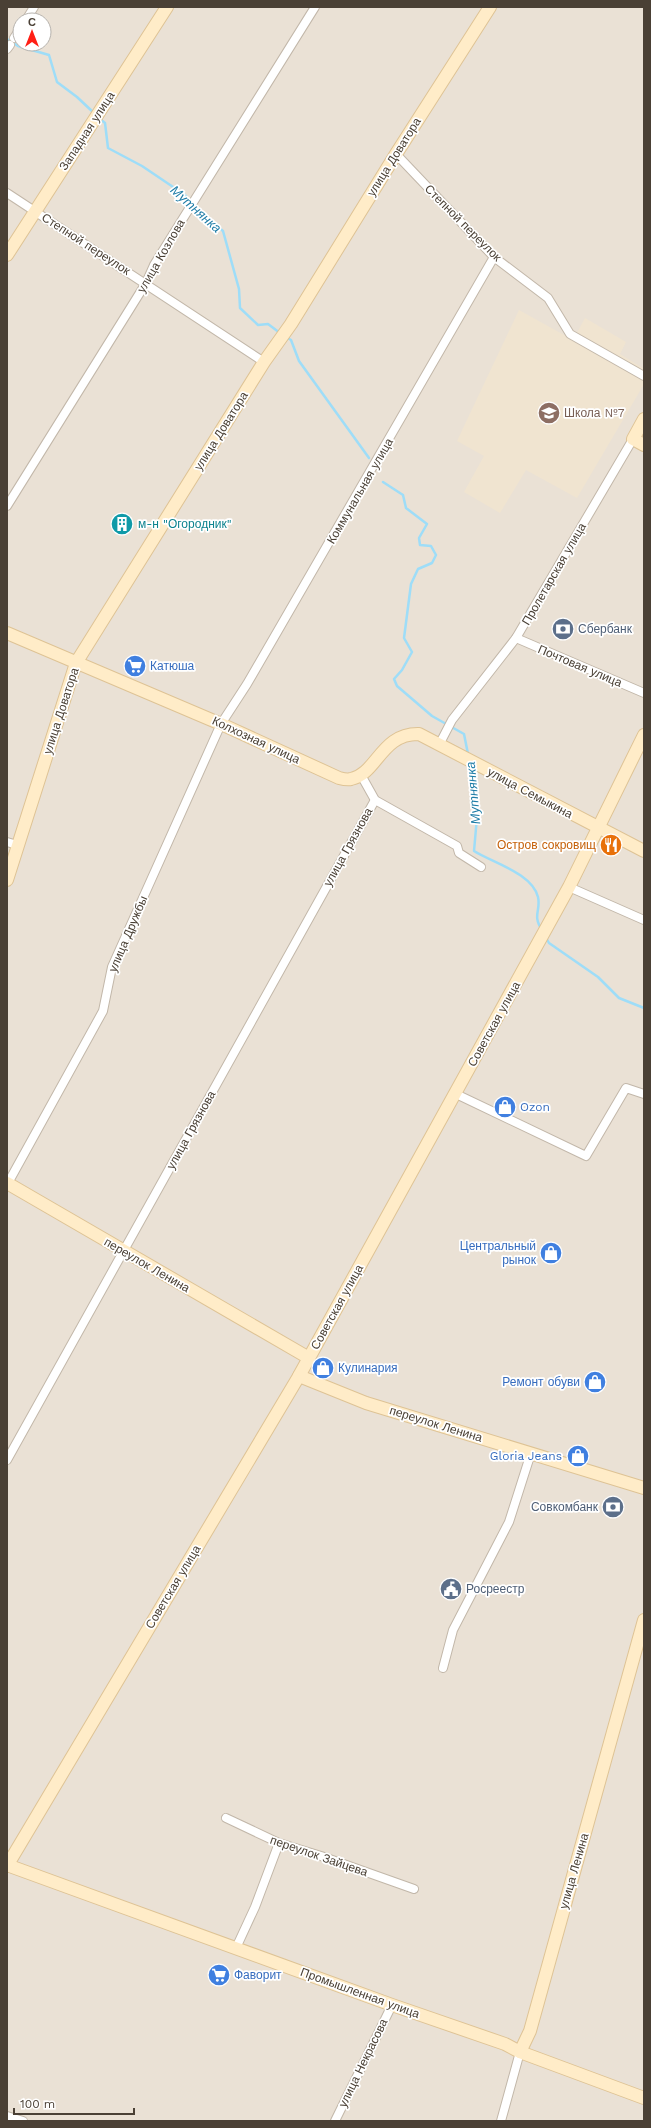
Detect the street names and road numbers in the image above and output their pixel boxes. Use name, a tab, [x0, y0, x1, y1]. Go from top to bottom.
street label: Западная улица	[56, 89, 118, 173]
street label: улица Доватора	[364, 115, 424, 199]
street label: Степной переулок	[422, 182, 505, 265]
street label: Степной переулок	[39, 210, 133, 278]
street label: улица Козлова	[134, 216, 188, 295]
street label: улица Доватора	[191, 389, 251, 473]
street label: Коммунальная улица	[324, 435, 396, 546]
street label: Пролетарская улица	[519, 520, 589, 627]
street label: Почтовая улица	[536, 642, 624, 690]
street label: улица Доватора	[40, 666, 82, 756]
street label: Колхозная улица	[210, 714, 302, 767]
street label: улица Семыкина	[485, 765, 575, 822]
street label: улица Грязнова	[321, 805, 376, 889]
street label: улица Дружбы	[106, 894, 150, 974]
street label: Советская улица	[465, 979, 523, 1069]
street label: улица Грязнова	[164, 1088, 219, 1172]
street label: переулок Ленина	[102, 1235, 193, 1295]
street label: Советская улица	[308, 1262, 366, 1352]
street label: переулок Ленина	[388, 1403, 484, 1445]
street label: Советская улица	[143, 1542, 204, 1631]
street label: улица Ленина	[556, 1831, 592, 1911]
street label: переулок Зайцева	[268, 1833, 370, 1879]
street label: Промышленная улица	[299, 1965, 422, 2021]
street label: улица Некрасова	[336, 2016, 391, 2110]

